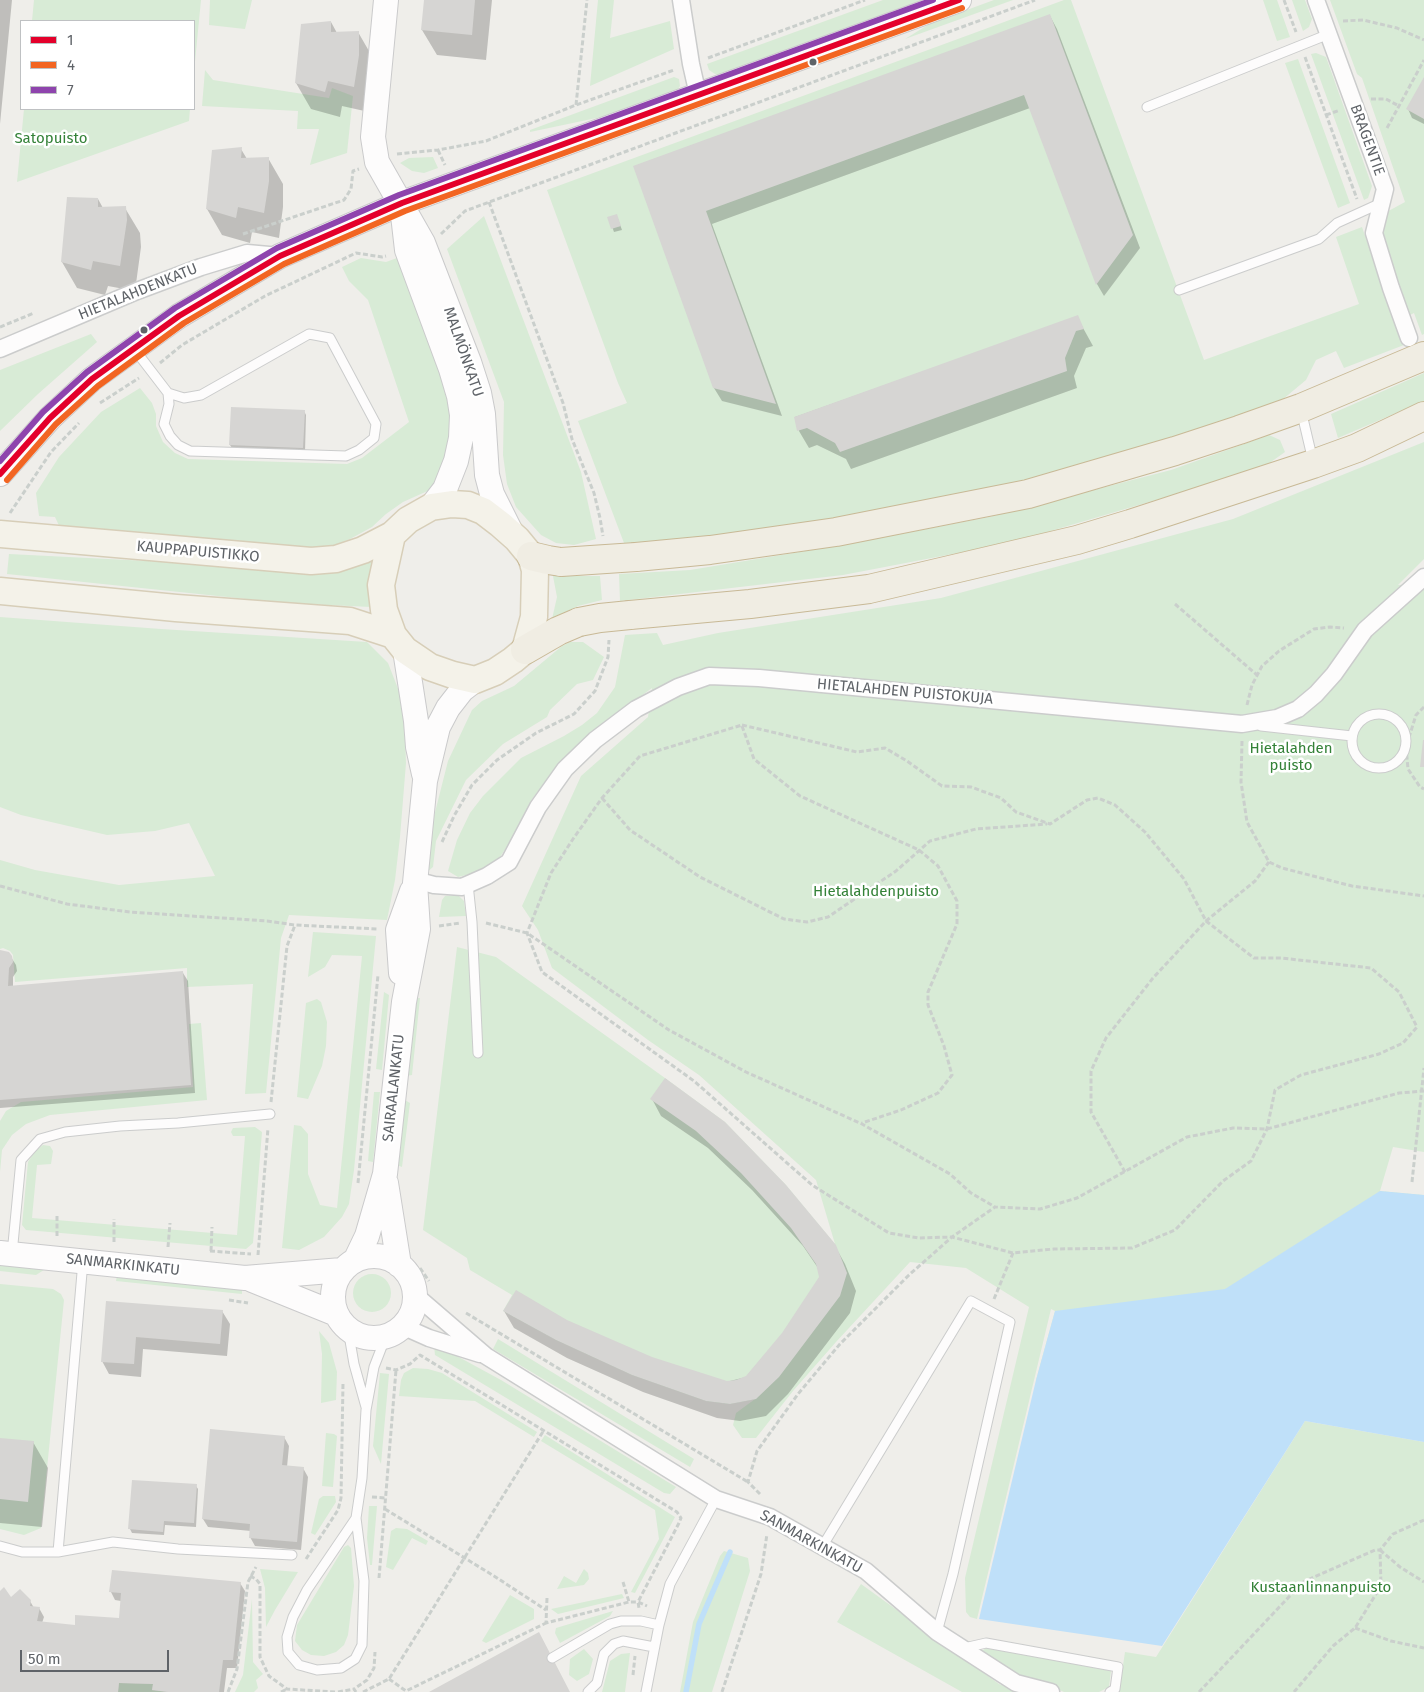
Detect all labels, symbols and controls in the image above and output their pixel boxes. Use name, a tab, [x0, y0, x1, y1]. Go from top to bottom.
legend	[20, 20, 195, 110]
text: 1	[67, 31, 74, 49]
text: 4	[67, 56, 75, 74]
unlabelled marker	[808, 57, 818, 67]
text: 7	[67, 81, 74, 99]
street label: BRAGENTIE	[1346, 102, 1388, 178]
park label: Satopuisto	[14, 130, 88, 148]
street label: HIETALAHDENKATU	[76, 260, 200, 324]
street label: MALMÖNKATU	[439, 305, 487, 399]
unlabelled marker	[139, 325, 149, 335]
street label: KAUPPAPUISTIKKO	[136, 538, 260, 566]
street label: HIETALAHDEN PUISTOKUJA	[816, 675, 994, 709]
park label: Hietalahden puisto	[1249, 740, 1333, 775]
park label: Hietalahdenpuisto	[813, 883, 939, 901]
street label: SAIRAALANKATU	[379, 1033, 409, 1143]
street label: SANMARKINKATU	[65, 1250, 181, 1280]
street label: SANMARKINKATU	[757, 1506, 865, 1578]
park label: Kustaanlinnanpuisto	[1251, 1579, 1391, 1597]
scale bar	[22, 1640, 171, 1672]
text: 50 m	[28, 1650, 61, 1668]

